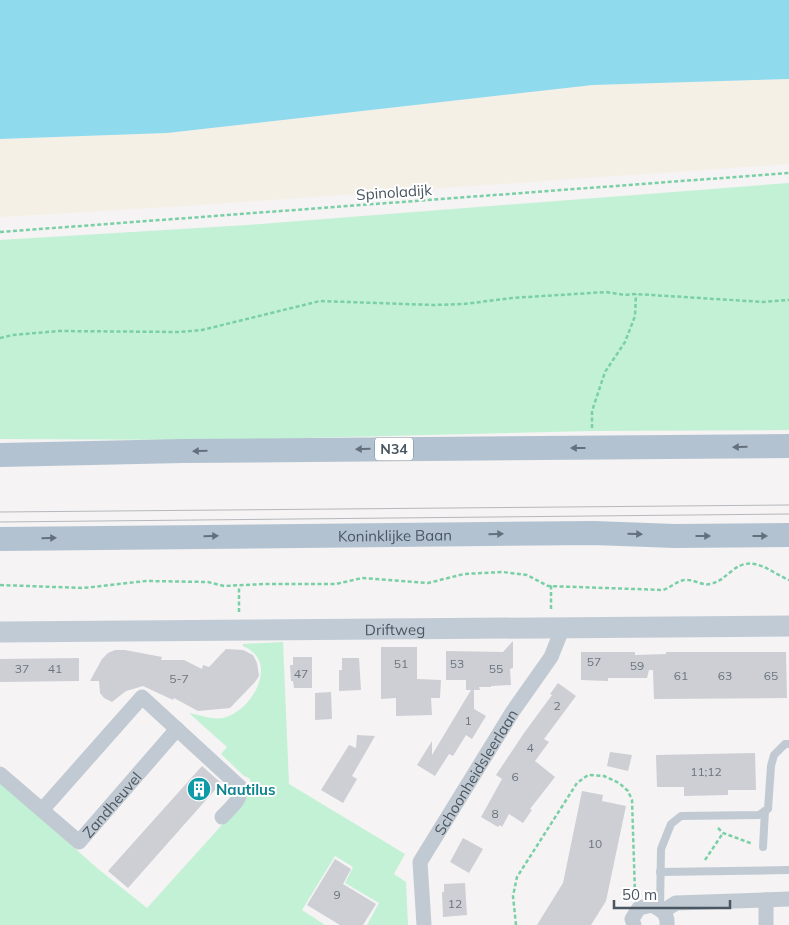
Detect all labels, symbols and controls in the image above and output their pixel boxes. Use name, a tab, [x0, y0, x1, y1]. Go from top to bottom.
street label: Spinoladijk	[356, 180, 433, 204]
road number: N34	[375, 438, 413, 460]
one-way arrow	[732, 443, 748, 451]
one-way arrow	[570, 444, 586, 452]
one-way arrow	[355, 445, 371, 453]
one-way arrow	[192, 447, 208, 455]
street label: Koninklijke Baan	[338, 525, 452, 545]
one-way arrow	[488, 530, 504, 538]
one-way arrow	[627, 530, 643, 538]
one-way arrow	[752, 531, 768, 539]
one-way arrow	[203, 532, 219, 540]
one-way arrow	[695, 532, 711, 540]
one-way arrow	[41, 534, 57, 542]
street label: Driftweg	[365, 619, 425, 639]
house number: 57	[587, 654, 601, 669]
house number: 51	[394, 656, 408, 671]
house number: 53	[450, 656, 464, 671]
house number: 59	[630, 658, 644, 673]
house number: 37	[15, 661, 29, 676]
house number: 41	[48, 661, 62, 676]
house number: 55	[489, 661, 503, 676]
house number: 47	[294, 666, 308, 681]
house number: 61	[674, 668, 688, 683]
house number: 63	[718, 668, 732, 683]
house number: 65	[764, 668, 778, 683]
house number: 5-7	[169, 671, 189, 686]
house number: 2	[553, 698, 561, 713]
street label: Schoonheidsleerlaan	[430, 705, 521, 838]
house number: 1	[464, 713, 472, 728]
house number: 4	[526, 740, 534, 755]
house number: 11;12	[690, 764, 722, 779]
street label: Zandheuvel	[78, 768, 145, 841]
house number: 6	[511, 769, 519, 784]
building icon: Nautilus	[186, 776, 212, 802]
place label: Nautilus	[216, 780, 276, 799]
house number: 8	[491, 806, 499, 821]
house number: 10	[588, 836, 602, 851]
scale bar	[614, 878, 730, 910]
text: 50 m	[622, 885, 657, 904]
house number: 9	[333, 887, 341, 902]
house number: 12	[448, 896, 462, 911]

